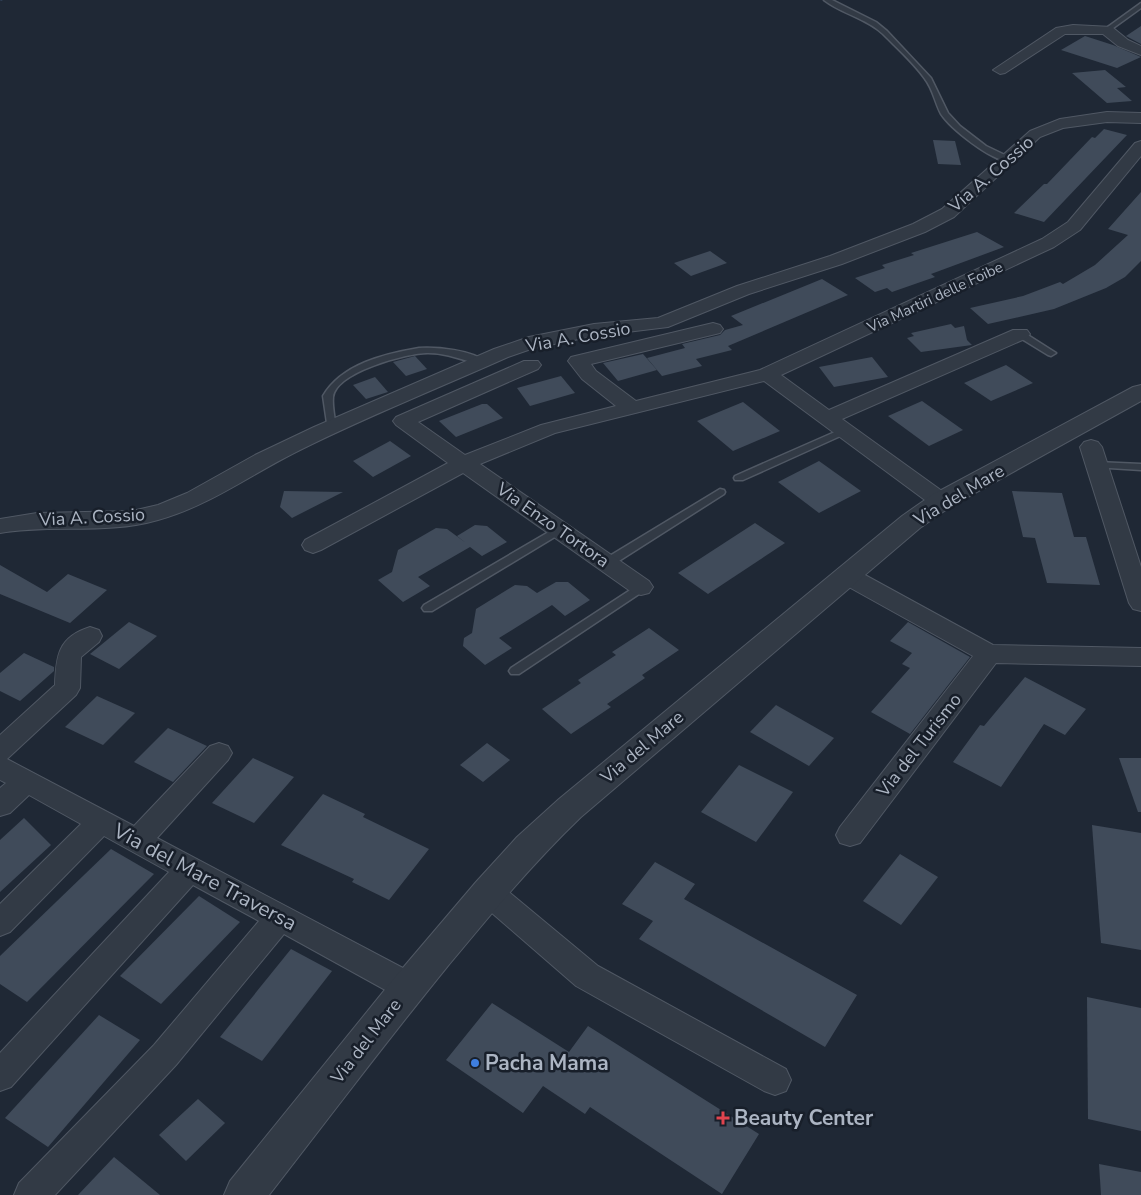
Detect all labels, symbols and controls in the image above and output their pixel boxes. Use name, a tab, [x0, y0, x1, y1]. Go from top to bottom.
street label: Via A. Cossio	[942, 130, 1039, 218]
street label: Via Martiri delle Foibe	[863, 257, 1006, 338]
street label: Via A. Cossio	[523, 316, 632, 358]
street label: Via del Mare	[908, 459, 1009, 532]
street label: Via Enzo Tortora	[491, 477, 614, 573]
street label: Via A. Cossio	[37, 502, 146, 532]
street label: Via del Turismo	[870, 688, 967, 802]
street label: Via del Mare	[595, 705, 689, 789]
street label: Via del Mare Traversa	[108, 816, 302, 937]
street label: Via del Mare	[325, 994, 407, 1089]
place label: Pacha Mama	[485, 1049, 609, 1077]
marker: Pacha Mama	[469, 1057, 481, 1069]
place label: Beauty Center	[734, 1104, 874, 1132]
marker: Beauty Center	[716, 1111, 730, 1125]

